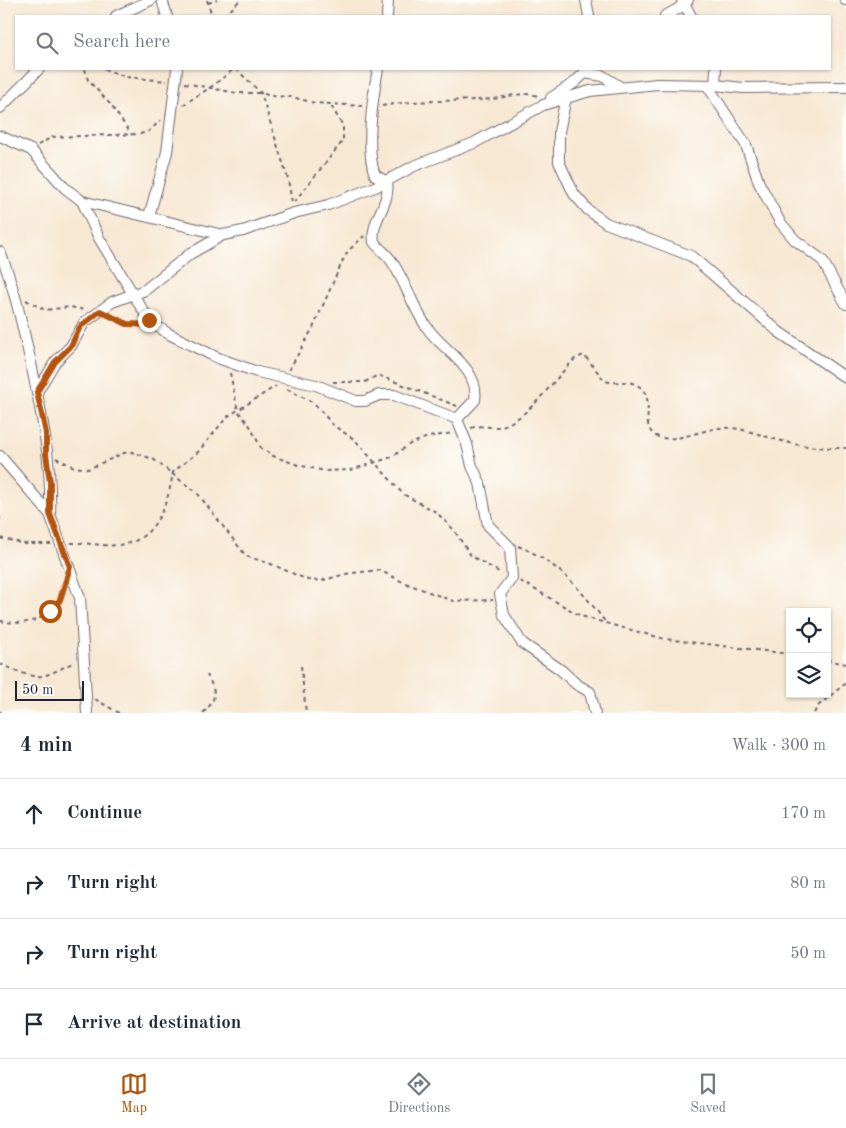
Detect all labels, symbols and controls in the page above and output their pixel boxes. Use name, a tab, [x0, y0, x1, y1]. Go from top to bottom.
search box	[15, 15, 831, 70]
icon: search	[33, 29, 61, 57]
text: Search here	[73, 33, 170, 52]
route end	[138, 309, 161, 332]
route start	[39, 600, 62, 623]
map controls	[786, 608, 831, 698]
button: locate	[786, 608, 831, 653]
button: layers	[786, 653, 831, 698]
scale bar	[15, 678, 84, 701]
text: 50 m	[22, 683, 53, 697]
text: 4 min	[20, 735, 73, 756]
text: Walk · 300 m	[731, 738, 826, 754]
icon: ahead	[20, 800, 48, 828]
text: Continue	[67, 804, 142, 823]
text: 170 m	[781, 806, 826, 822]
icon: right	[20, 870, 48, 898]
text: Turn right	[67, 874, 157, 893]
text: 80 m	[790, 876, 826, 892]
icon: right	[20, 940, 48, 968]
text: Turn right	[67, 944, 157, 963]
text: 50 m	[790, 946, 826, 962]
icon: arrive	[20, 1010, 48, 1038]
text: Arrive at destination	[67, 1014, 241, 1033]
tab: Map	[120, 1070, 148, 1117]
tab: Directions	[388, 1070, 450, 1117]
tab: Saved	[690, 1070, 726, 1117]

